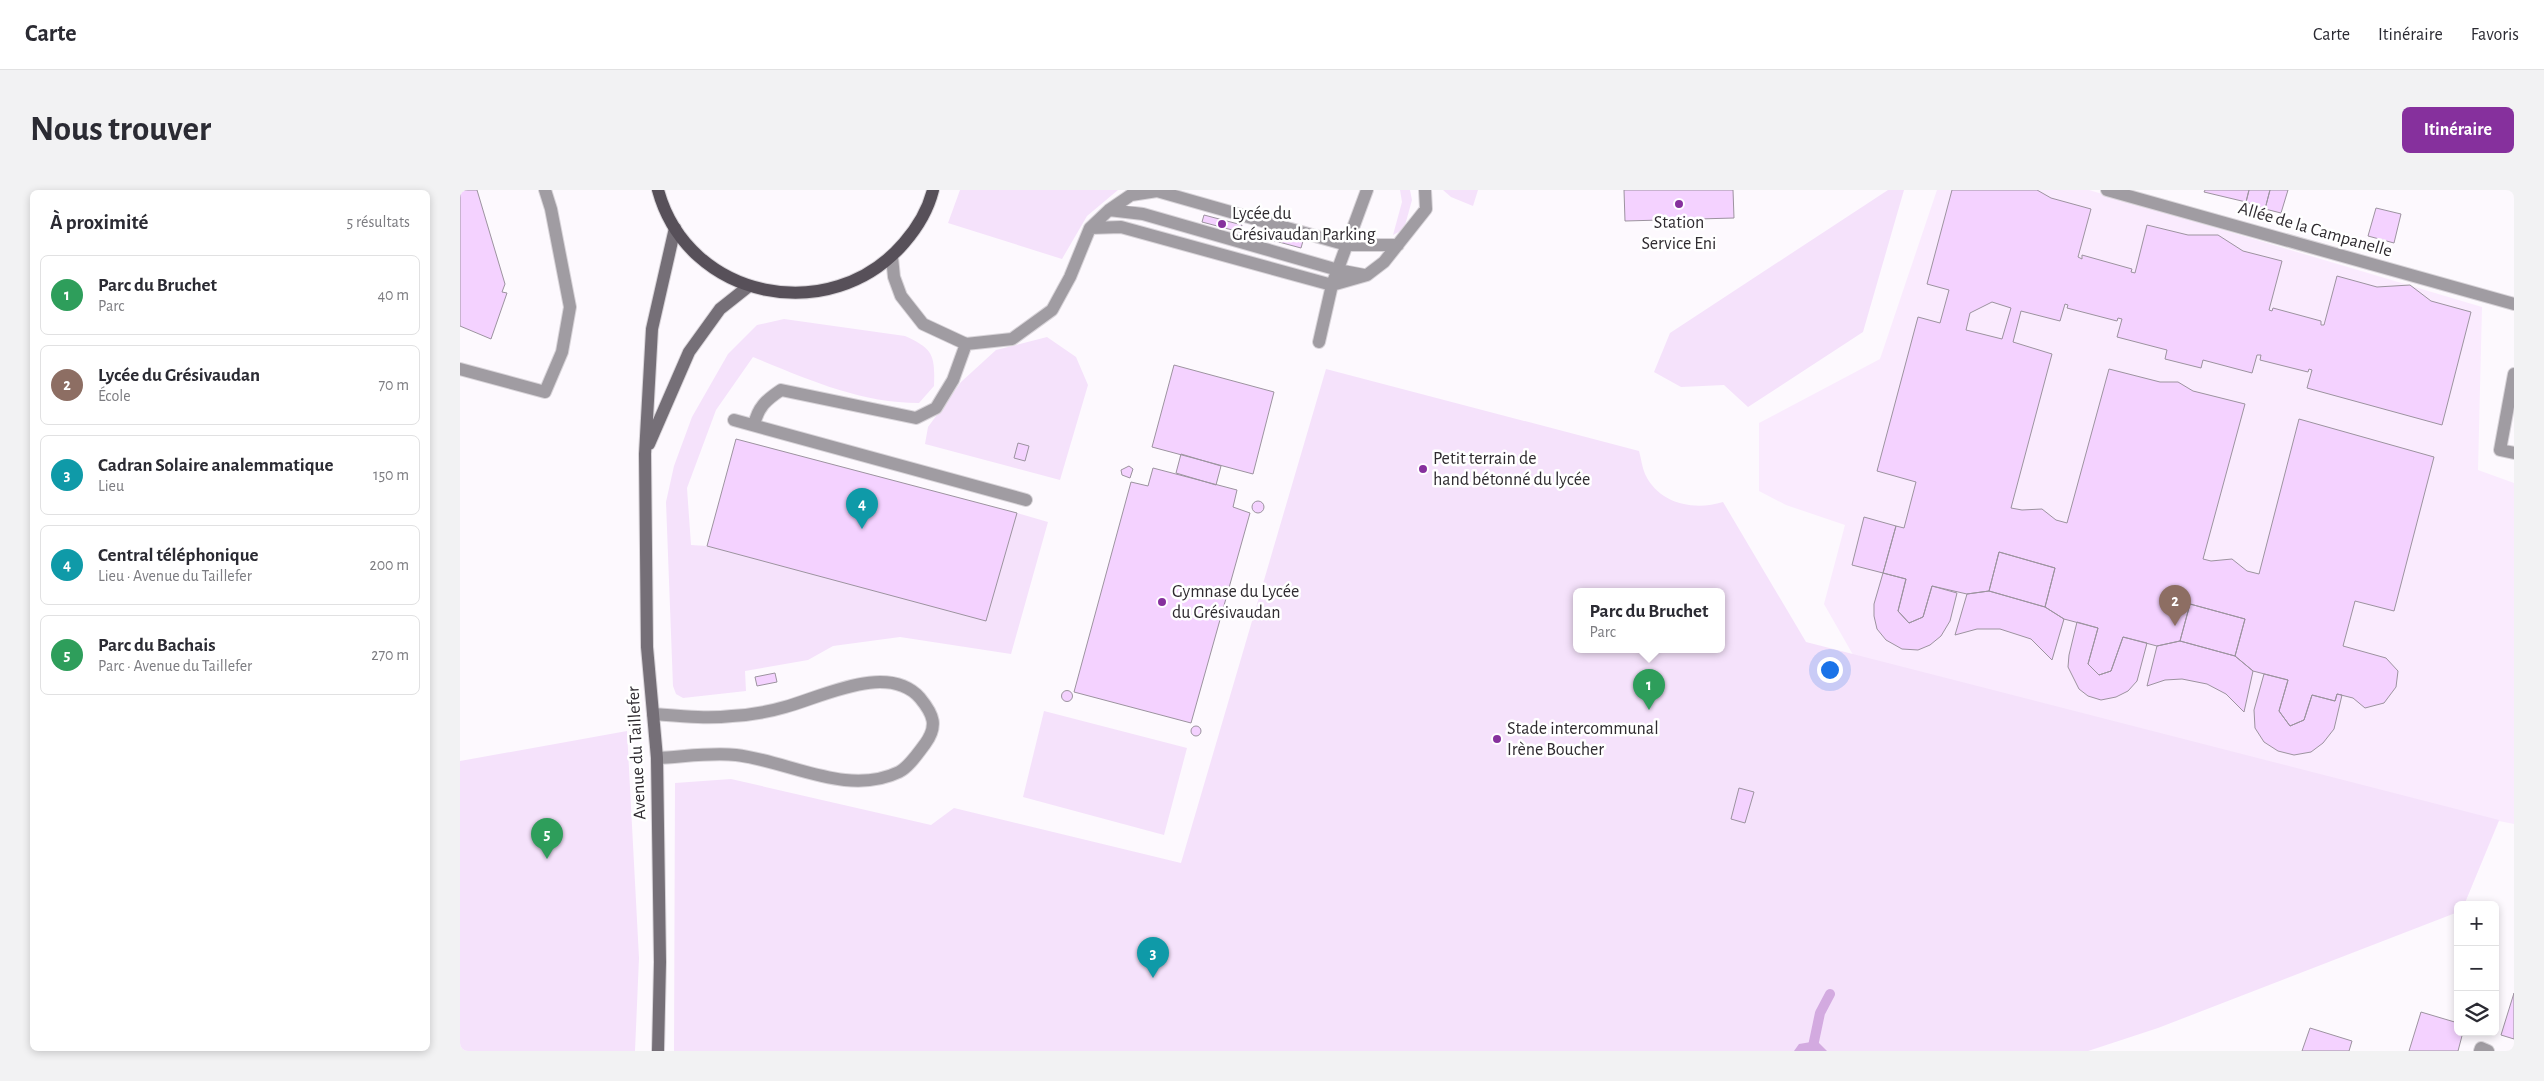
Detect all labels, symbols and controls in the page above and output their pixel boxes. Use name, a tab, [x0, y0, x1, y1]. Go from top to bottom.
text: Carte	[25, 22, 77, 46]
text: Carte	[2313, 26, 2350, 44]
text: Itinéraire	[2378, 26, 2443, 44]
text: Favoris	[2471, 26, 2519, 44]
button: Itinéraire	[2402, 107, 2514, 153]
text: Nous trouver	[30, 112, 211, 147]
marker: Station Service Eni	[1673, 198, 1685, 210]
street label: Allée de la Campanelle	[2236, 199, 2394, 261]
place label: Lycée du Grésivaudan Parking	[1232, 205, 1376, 244]
text: À proximité	[50, 212, 148, 233]
text: 5 résultats	[347, 214, 410, 230]
place label: Station Service Eni	[1642, 214, 1716, 253]
marker: Lycée du Grésivaudan Parking	[1216, 218, 1228, 230]
text: Parc du Bruchet	[98, 276, 217, 295]
text: 1	[64, 287, 70, 303]
text: 40 m	[377, 287, 409, 303]
text: Parc	[98, 298, 124, 314]
text: Lycée du Grésivaudan	[98, 366, 260, 385]
text: 2	[63, 377, 71, 393]
text: 70 m	[378, 377, 409, 393]
text: École	[98, 388, 131, 404]
place label: Petit terrain de hand bétonné du lycée	[1433, 450, 1590, 489]
text: Cadran Solaire analemmatique	[98, 456, 333, 475]
marker: Petit terrain de hand bétonné du lycée	[1417, 463, 1429, 475]
text: 3	[64, 467, 70, 483]
text: 150 m	[373, 467, 409, 483]
text: Lieu	[98, 478, 124, 494]
pin: 4	[846, 488, 878, 529]
text: Central téléphonique	[98, 546, 259, 565]
text: 4	[63, 557, 71, 573]
text: 200 m	[369, 557, 409, 573]
text: Lieu · Avenue du Taillefer	[98, 568, 252, 584]
place label: Gymnase du Lycée du Grésivaudan	[1172, 583, 1299, 622]
pin: 2	[2159, 585, 2191, 626]
popup	[1573, 588, 1725, 653]
marker: Gymnase du Lycée du Grésivaudan	[1156, 596, 1168, 608]
text: Parc du Bruchet	[1590, 602, 1708, 621]
text: Parc	[1590, 624, 1616, 640]
text: Parc du Bachais	[98, 636, 216, 655]
text: 5	[64, 647, 70, 663]
text: 270 m	[371, 647, 409, 663]
your location	[1817, 657, 1843, 683]
text: Parc · Avenue du Taillefer	[98, 658, 252, 674]
pin: 1	[1633, 669, 1665, 710]
street label: Avenue du Taillefer	[625, 686, 649, 820]
place label: Stade intercommunal Irène Boucher	[1507, 720, 1659, 759]
marker: Stade intercommunal Irène Boucher	[1491, 733, 1503, 745]
pin: 5	[531, 818, 563, 859]
map controls	[2454, 901, 2499, 1036]
button: +	[2454, 901, 2499, 946]
pin: 3	[1137, 937, 1169, 978]
button: −	[2454, 946, 2499, 991]
button: layers	[2454, 991, 2499, 1036]

